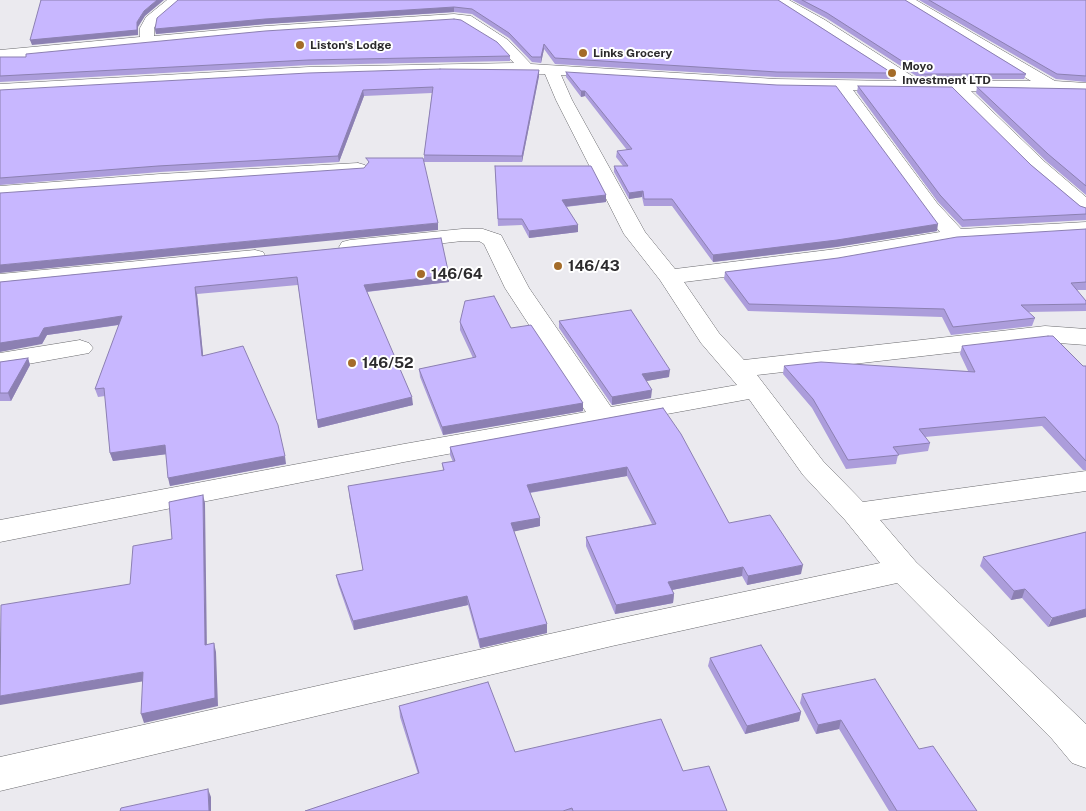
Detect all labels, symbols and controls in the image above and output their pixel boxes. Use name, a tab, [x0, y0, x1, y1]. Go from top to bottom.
place label: Liston's Lodge	[310, 38, 391, 52]
marker: Liston's Lodge	[294, 39, 306, 51]
place label: Links Grocery	[593, 46, 672, 60]
marker: Links Grocery	[577, 47, 589, 59]
place label: Moyo Investment LTD	[902, 59, 991, 87]
marker: Moyo Investment LTD	[886, 67, 898, 79]
place label: 146/43	[568, 257, 620, 275]
marker: 146/43	[552, 260, 564, 272]
place label: 146/64	[431, 265, 483, 283]
marker: 146/64	[415, 268, 427, 280]
place label: 146/52	[362, 354, 414, 372]
marker: 146/52	[346, 357, 358, 369]

